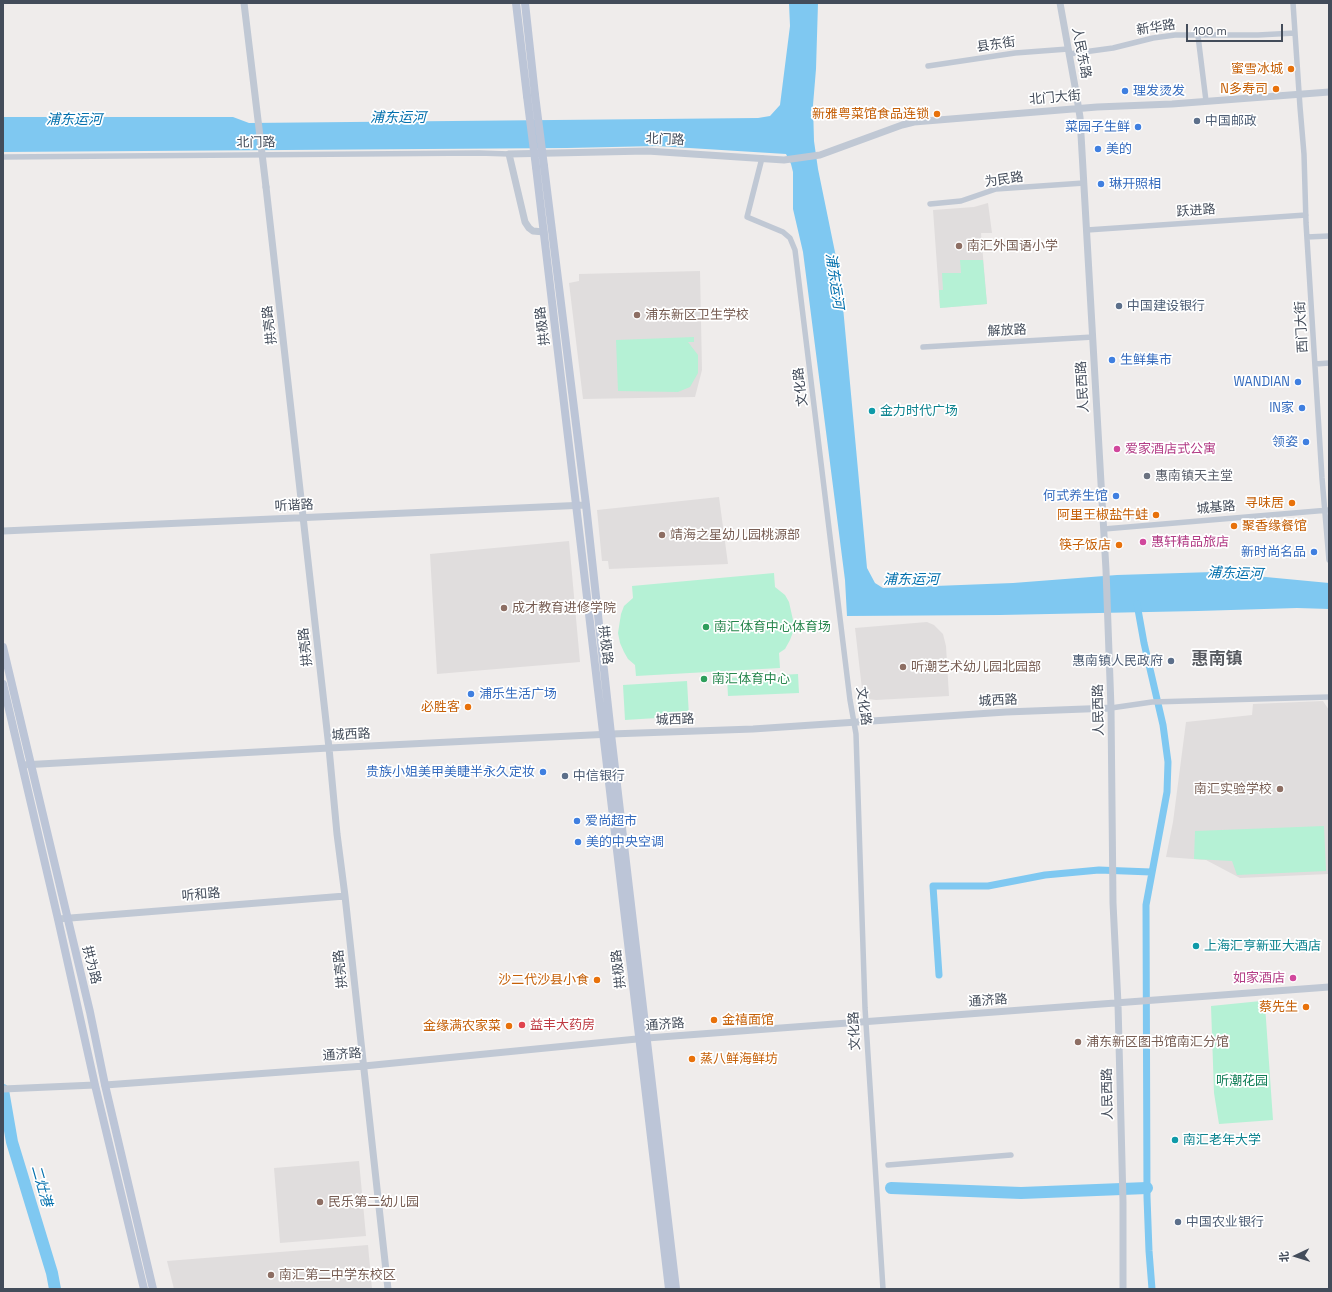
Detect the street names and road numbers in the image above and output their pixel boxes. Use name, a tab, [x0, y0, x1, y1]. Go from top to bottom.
street label: 新华路	[1136, 17, 1176, 39]
street label: 人民东路	[1068, 26, 1094, 80]
street label: 县东街	[976, 35, 1016, 55]
street label: 北门大街	[1028, 88, 1082, 108]
street label: 北门路	[645, 132, 685, 148]
street label: 北门路	[236, 135, 276, 151]
street label: 为民路	[984, 170, 1024, 190]
street label: 跃进路	[1176, 202, 1216, 220]
street label: 西门大街	[1293, 301, 1311, 353]
street label: 拱亮路	[260, 305, 280, 345]
street label: 拱极路	[533, 306, 553, 346]
street label: 解放路	[987, 322, 1027, 340]
street label: 人民西路	[1074, 361, 1092, 413]
street label: 文化路	[791, 367, 811, 407]
street label: 听谐路	[274, 497, 314, 515]
street label: 城基路	[1196, 499, 1236, 517]
street label: 拱极路	[595, 625, 615, 665]
street label: 拱亮路	[296, 627, 316, 667]
street label: 人民西路	[1091, 684, 1107, 736]
street label: 文化路	[853, 686, 873, 726]
street label: 城西路	[978, 692, 1018, 710]
street label: 城西路	[655, 712, 695, 728]
street label: 城西路	[331, 726, 371, 744]
street label: 听和路	[181, 886, 221, 904]
street label: 拱为路	[79, 944, 103, 986]
street label: 拱亮路	[331, 949, 351, 989]
street label: 拱极路	[609, 949, 629, 989]
street label: 通济路	[968, 992, 1008, 1010]
street label: 文化路	[846, 1011, 864, 1051]
street label: 通济路	[645, 1016, 685, 1034]
street label: 通济路	[322, 1046, 362, 1064]
street label: 人民西路	[1100, 1068, 1116, 1120]

